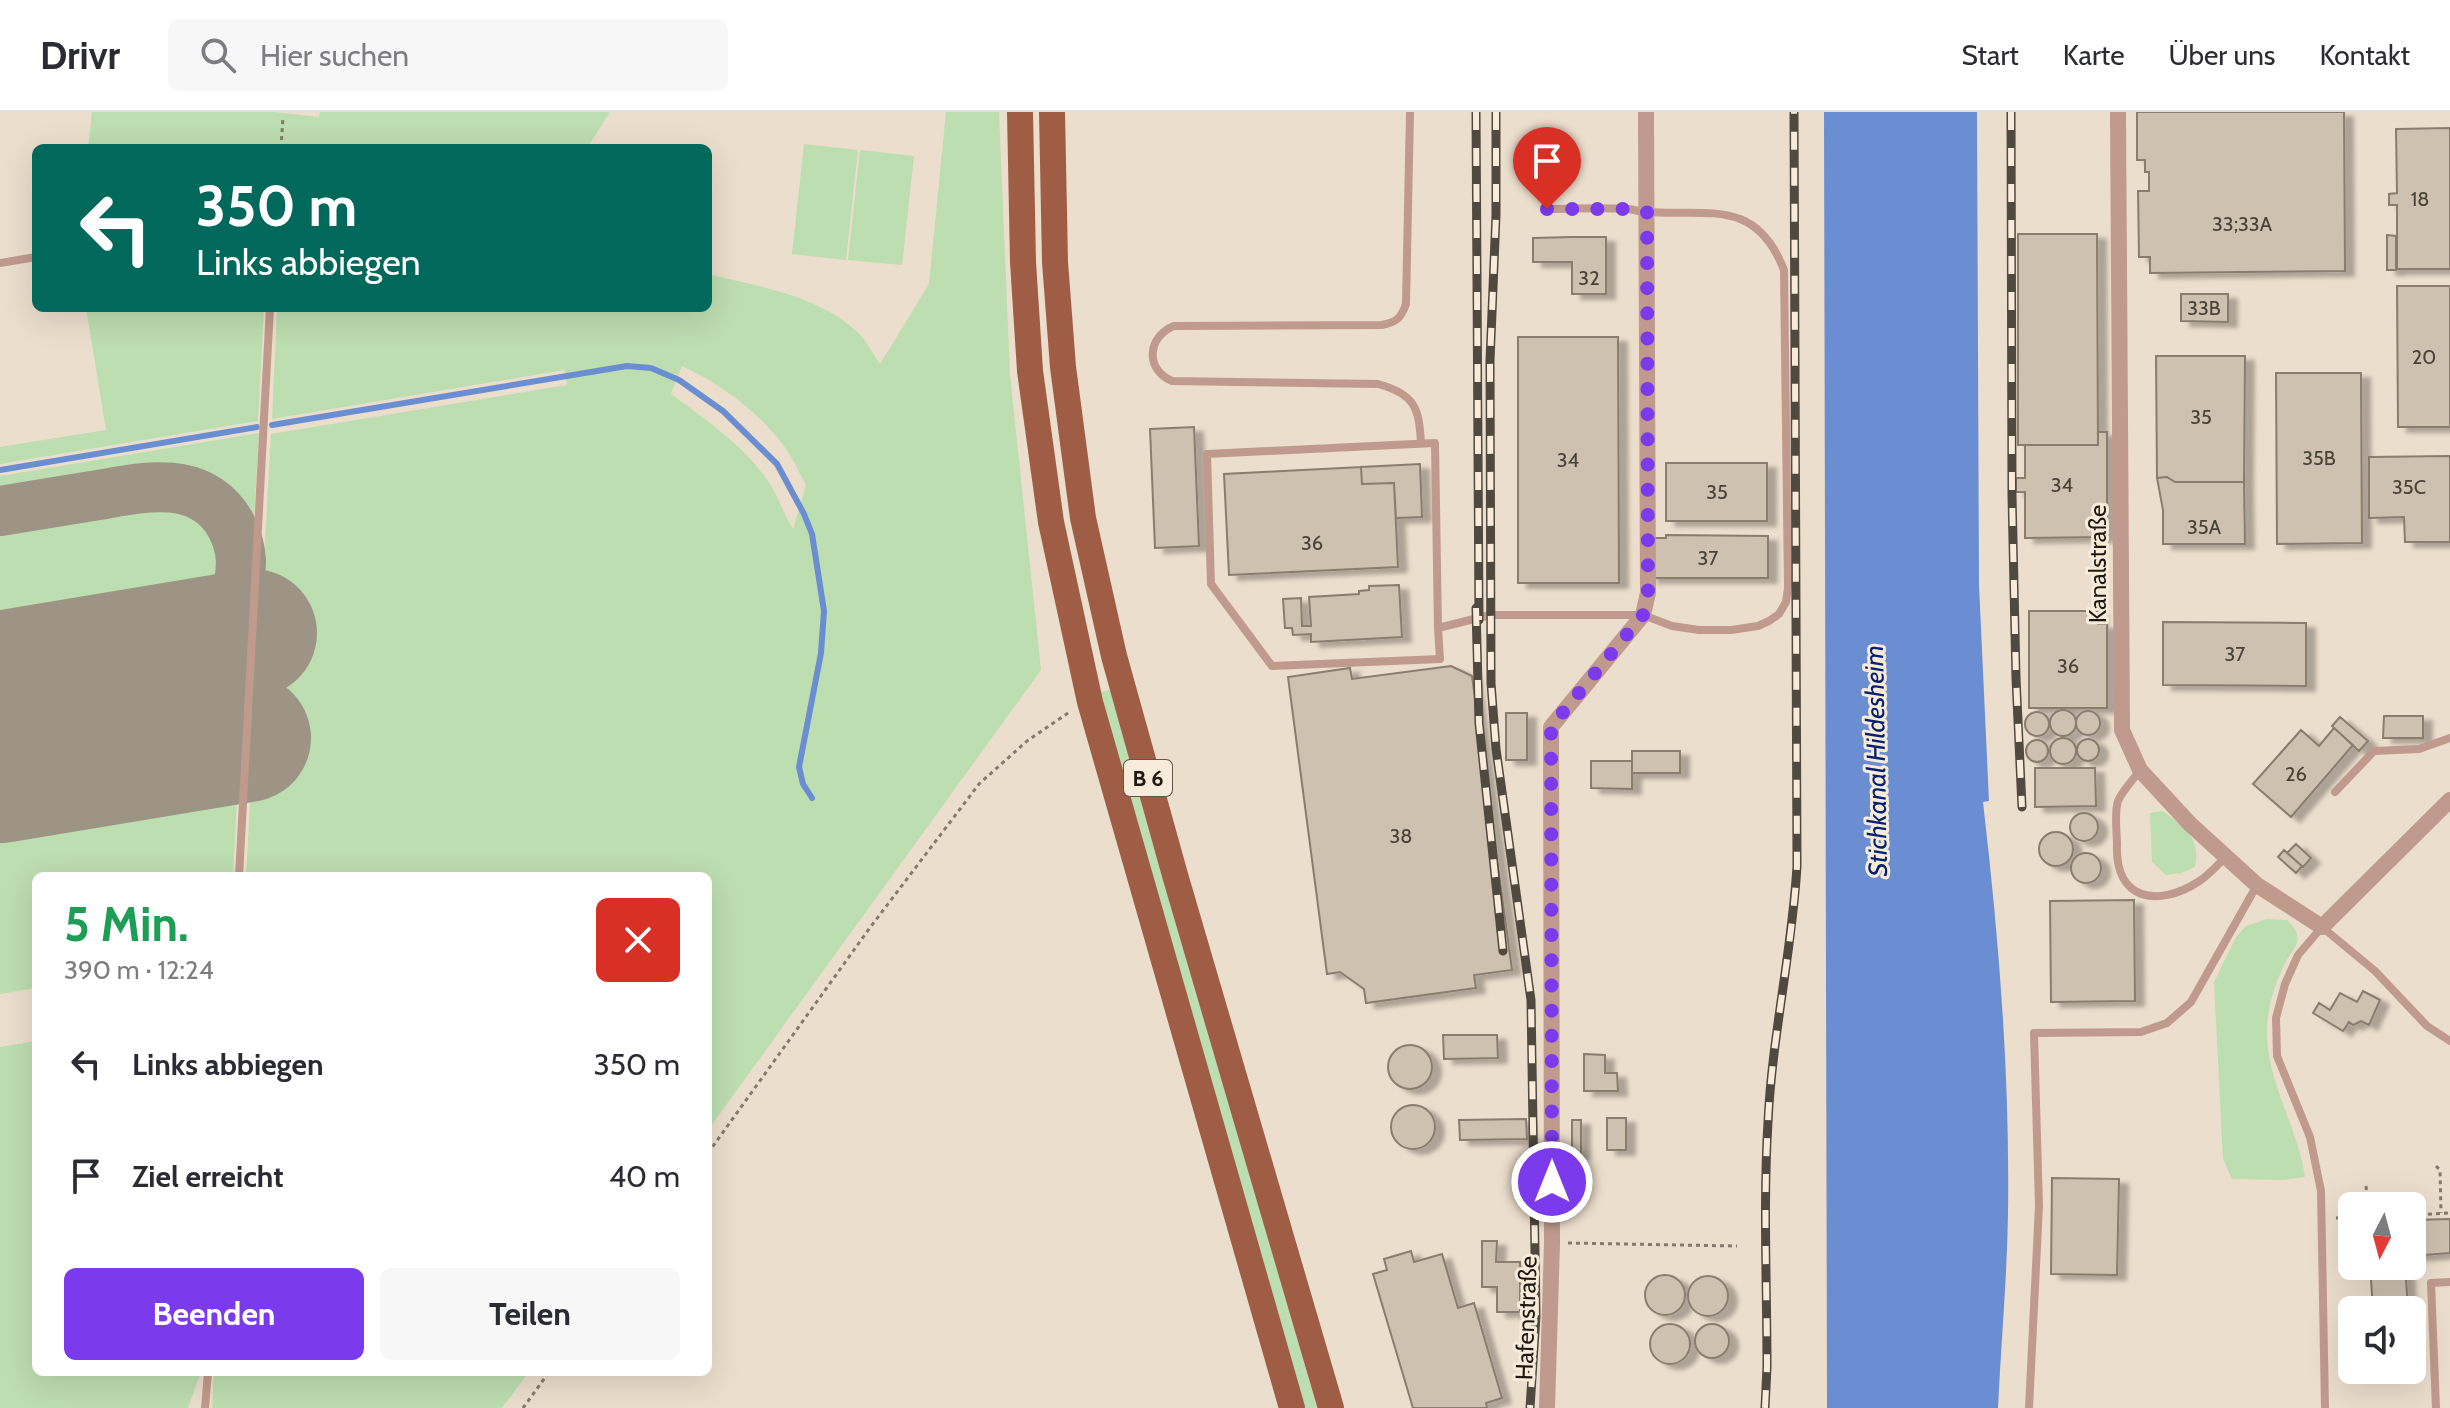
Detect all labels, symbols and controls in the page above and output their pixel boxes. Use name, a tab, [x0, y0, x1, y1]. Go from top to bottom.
search box	[168, 19, 728, 91]
text: Drivr	[40, 32, 120, 79]
icon: search	[196, 33, 240, 77]
text: Hier suchen	[260, 37, 409, 74]
text: Start	[1962, 38, 2019, 72]
text: Karte	[2063, 38, 2125, 72]
text: Über uns	[2169, 38, 2275, 72]
text: Kontakt	[2319, 38, 2410, 72]
pin	[1513, 127, 1581, 209]
icon: arrive	[1525, 139, 1569, 183]
text: 350 m	[196, 172, 357, 240]
icon: left	[64, 176, 168, 280]
house number: 18	[2411, 187, 2429, 211]
house number: 33;33A	[2212, 212, 2273, 236]
text: Links abbiegen	[196, 240, 421, 284]
house number: 32	[1578, 266, 1600, 290]
house number: 33B	[2187, 296, 2221, 320]
house number: 20	[2412, 345, 2436, 369]
house number: 35	[2190, 405, 2212, 429]
house number: 35B	[2302, 446, 2336, 470]
house number: 34	[1557, 448, 1580, 472]
house number: 34	[2051, 473, 2074, 497]
house number: 35C	[2392, 475, 2426, 499]
house number: 35	[1706, 480, 1728, 504]
street label: Kanalstraße	[2083, 505, 2112, 623]
house number: 35A	[2187, 515, 2222, 539]
house number: 36	[1301, 531, 1323, 555]
house number: 37	[1698, 546, 1718, 570]
house number: 37	[2225, 642, 2245, 666]
water label: Stichkanal Hildesheim	[1858, 645, 1894, 877]
house number: 36	[2057, 654, 2079, 678]
road number: B 6	[1124, 760, 1172, 796]
house number: 26	[2285, 762, 2307, 786]
house number: 38	[1390, 824, 1412, 848]
text: 5 Min.	[64, 895, 189, 953]
button: close	[596, 898, 680, 982]
text: 390 m · 12:24	[64, 954, 214, 986]
icon: left	[64, 1042, 108, 1086]
text: Links abbiegen	[132, 1046, 324, 1083]
text: 350 m	[594, 1046, 680, 1083]
position arrow	[1510, 1140, 1594, 1224]
icon: arrive	[64, 1154, 108, 1198]
text: Ziel erreicht	[132, 1158, 283, 1195]
text: 40 m	[609, 1158, 680, 1195]
north arrow	[2338, 1192, 2426, 1280]
map controls	[2338, 1192, 2426, 1384]
street label: Hafenstraße	[1509, 1255, 1543, 1381]
button: Beenden	[64, 1268, 364, 1360]
button: Teilen	[380, 1268, 680, 1360]
button: sound	[2338, 1296, 2426, 1384]

